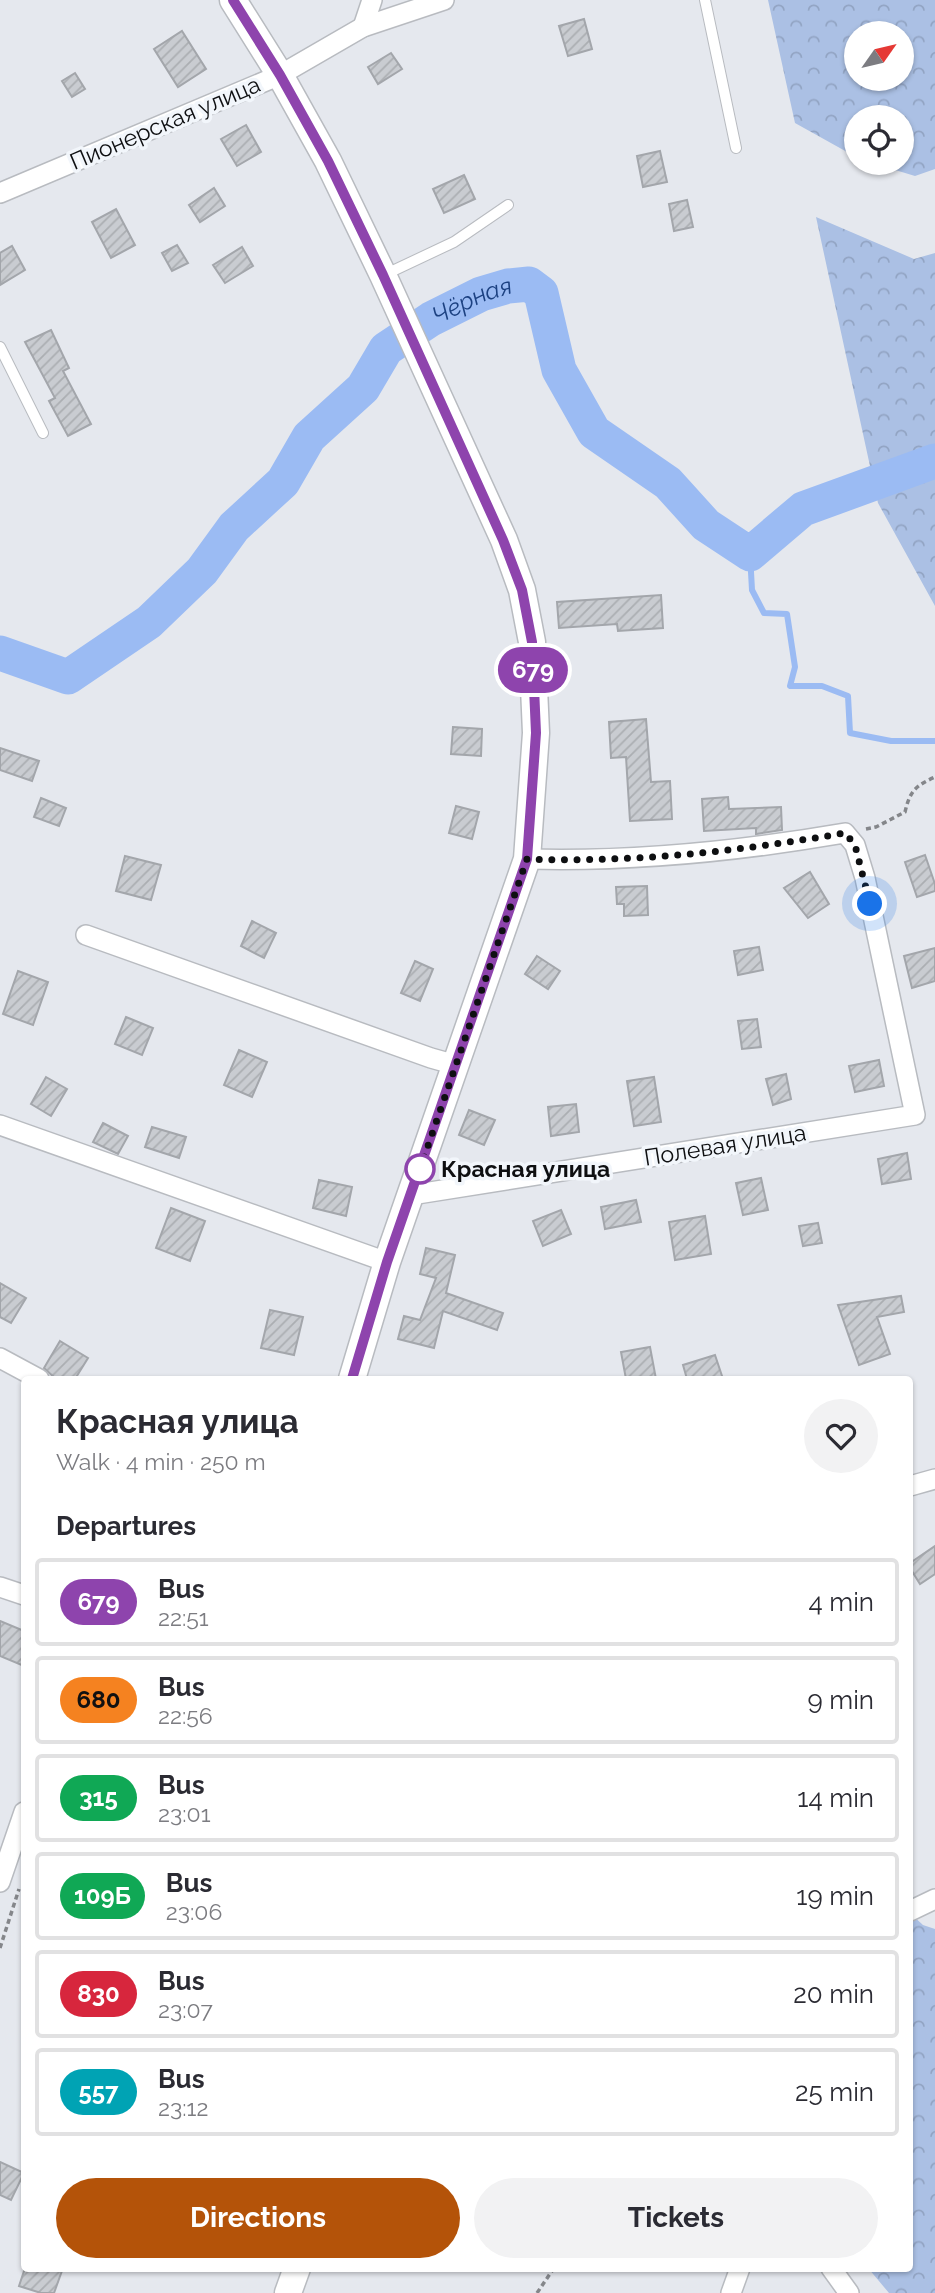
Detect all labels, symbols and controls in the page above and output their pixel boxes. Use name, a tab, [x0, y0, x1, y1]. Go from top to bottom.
north arrow	[844, 21, 914, 91]
map controls	[844, 21, 914, 175]
street label: Пионерская улица	[66, 70, 264, 175]
button: locate	[844, 105, 914, 175]
water label: Чёрная	[427, 271, 515, 330]
line badge: 679	[493, 647, 573, 693]
text: 679	[512, 655, 554, 684]
your location	[852, 886, 887, 921]
street label: Полевая улица	[642, 1118, 808, 1171]
marker: Красная улица	[405, 1154, 435, 1184]
place label: Красная улица	[441, 1155, 610, 1182]
button: heart	[804, 1399, 878, 1473]
text: Красная улица	[56, 1402, 299, 1441]
text: Walk · 4 min · 250 m	[56, 1448, 266, 1475]
text: Departures	[56, 1511, 196, 1541]
text: Bus	[158, 1574, 205, 1604]
text: 679	[77, 1587, 120, 1616]
text: 4 min	[808, 1587, 874, 1617]
text: 22:51	[158, 1604, 209, 1631]
text: Bus	[158, 1672, 205, 1702]
text: 680	[77, 1685, 120, 1714]
text: 9 min	[807, 1685, 874, 1715]
text: 22:56	[158, 1702, 213, 1729]
text: Bus	[158, 1770, 205, 1800]
text: 315	[79, 1783, 118, 1812]
text: 14 min	[797, 1783, 874, 1813]
text: 23:01	[158, 1800, 211, 1827]
text: Bus	[166, 1868, 212, 1898]
text: 109Б	[74, 1881, 131, 1910]
text: 19 min	[796, 1881, 874, 1911]
text: 23:06	[166, 1898, 222, 1925]
text: Bus	[158, 1966, 205, 1996]
text: 830	[77, 1979, 120, 2008]
text: 20 min	[793, 1979, 874, 2009]
text: 23:07	[158, 1996, 213, 2023]
text: Bus	[158, 2064, 205, 2094]
text: 557	[78, 2077, 119, 2106]
text: 25 min	[795, 2077, 874, 2107]
text: 23:12	[158, 2094, 208, 2121]
button: Directions	[56, 2178, 460, 2258]
button: Tickets	[474, 2178, 878, 2258]

